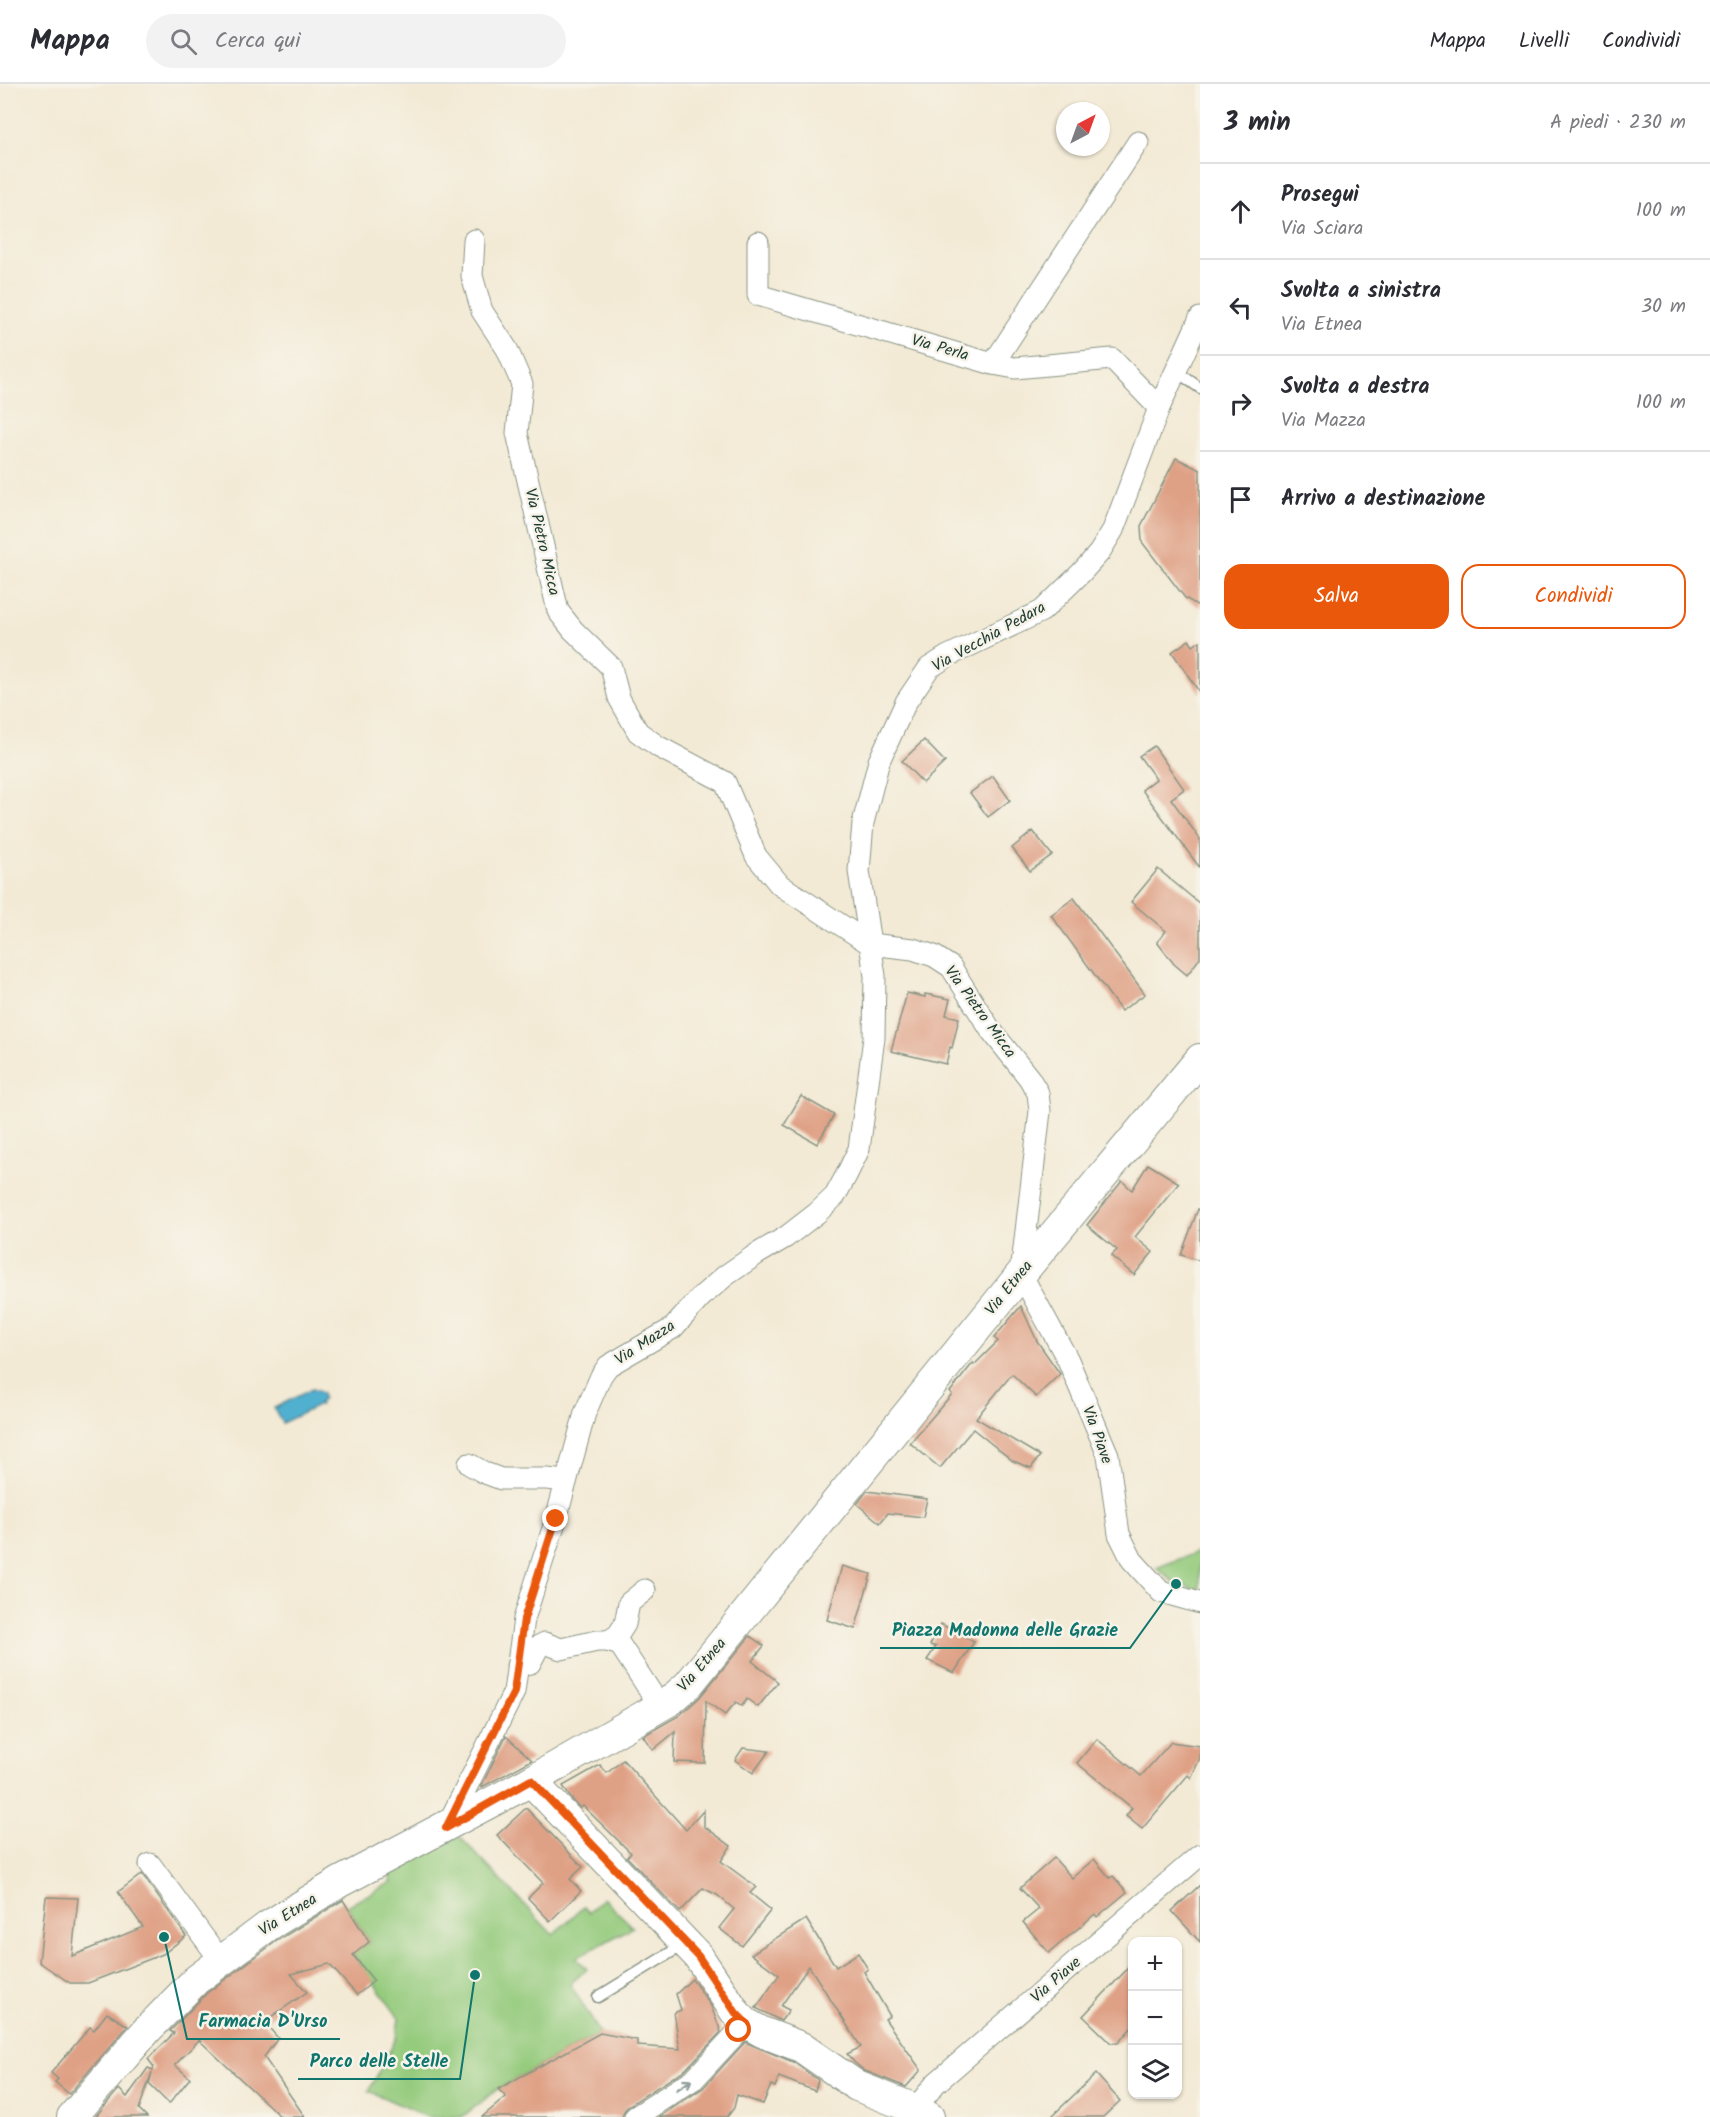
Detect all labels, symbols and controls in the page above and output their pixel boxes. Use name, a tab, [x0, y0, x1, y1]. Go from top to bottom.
search box	[146, 14, 566, 68]
text: Mappa	[30, 19, 110, 64]
text: Cerca qui	[215, 24, 300, 59]
icon: search	[167, 25, 200, 58]
text: Mappa	[1429, 25, 1486, 58]
text: Livelli	[1519, 25, 1569, 58]
text: Condividi	[1602, 25, 1680, 58]
north arrow	[1056, 102, 1110, 156]
text: 3 min	[1224, 102, 1291, 144]
text: A piedi · 230 m	[1550, 107, 1686, 139]
text: Prosegui	[1281, 178, 1359, 213]
icon: ahead	[1224, 195, 1257, 228]
text: 100 m	[1636, 195, 1686, 227]
text: Via Sciara	[1281, 213, 1363, 245]
text: Svolta a sinistra	[1281, 274, 1441, 309]
icon: left	[1224, 291, 1257, 324]
text: 30 m	[1641, 291, 1686, 323]
text: Via Etnea	[1281, 309, 1362, 341]
street label: Via Perla	[908, 328, 972, 368]
text: Svolta a destra	[1281, 370, 1430, 405]
icon: right	[1224, 387, 1257, 420]
text: 100 m	[1636, 387, 1686, 419]
text: Via Mazza	[1281, 405, 1366, 437]
text: Arrivo a destinazione	[1281, 482, 1485, 517]
icon: arrive	[1224, 483, 1257, 516]
street label: Via Pietro Micca	[518, 486, 566, 598]
button: Salva	[1224, 564, 1449, 629]
button: Condividi	[1461, 564, 1686, 629]
street label: Via Vecchia Pedara	[928, 595, 1050, 679]
street label: Via Pietro Micca	[938, 960, 1022, 1064]
street label: Via Etnea	[979, 1255, 1039, 1321]
street label: Via Mazza	[610, 1314, 680, 1372]
street label: Via Piave	[1075, 1402, 1119, 1468]
route end	[542, 1505, 568, 1531]
callout: Piazza Madonna delle Grazie	[880, 1612, 1130, 1648]
text: Piazza Madonna delle Grazie	[892, 1617, 1118, 1646]
street label: Via Etnea	[671, 1632, 733, 1698]
street label: Via Etnea	[254, 1887, 322, 1943]
map controls	[1128, 1937, 1182, 2099]
button: +	[1128, 1937, 1182, 1991]
street label: Via Piave	[1025, 1951, 1087, 2009]
button: −	[1128, 1991, 1182, 2045]
callout: Farmacia D'Urso	[187, 2003, 340, 2039]
text: Farmacia D'Urso	[199, 2008, 327, 2037]
route start	[725, 2016, 751, 2042]
callout: Parco delle Stelle	[298, 2043, 460, 2079]
button: layers	[1128, 2045, 1182, 2099]
text: Parco delle Stelle	[310, 2048, 448, 2077]
one-way arrow	[676, 2079, 692, 2091]

